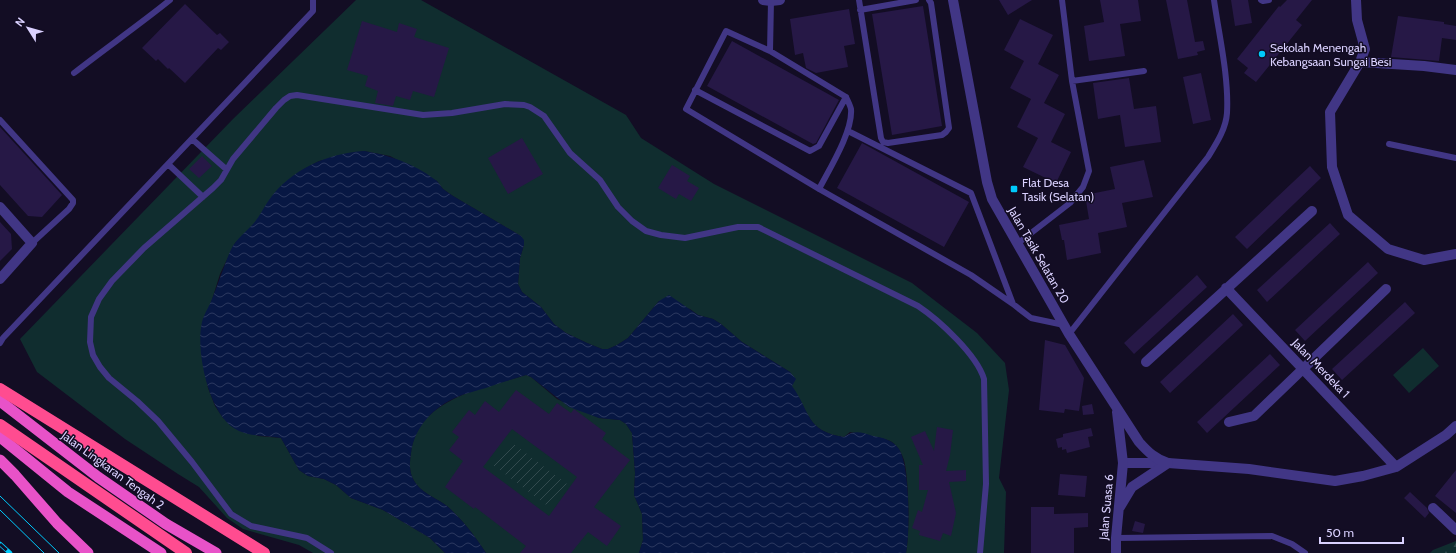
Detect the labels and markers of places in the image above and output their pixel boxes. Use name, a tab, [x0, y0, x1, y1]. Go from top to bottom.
place label: Sekolah Menengah Kebangsaan Sungai Besi	[1270, 40, 1391, 69]
marker: Sekolah Menengah Kebangsaan Sungai Besi	[1257, 49, 1267, 59]
place label: Flat Desa Tasik (Selatan)	[1022, 175, 1094, 204]
marker: Flat Desa Tasik (Selatan)	[1009, 184, 1019, 194]

